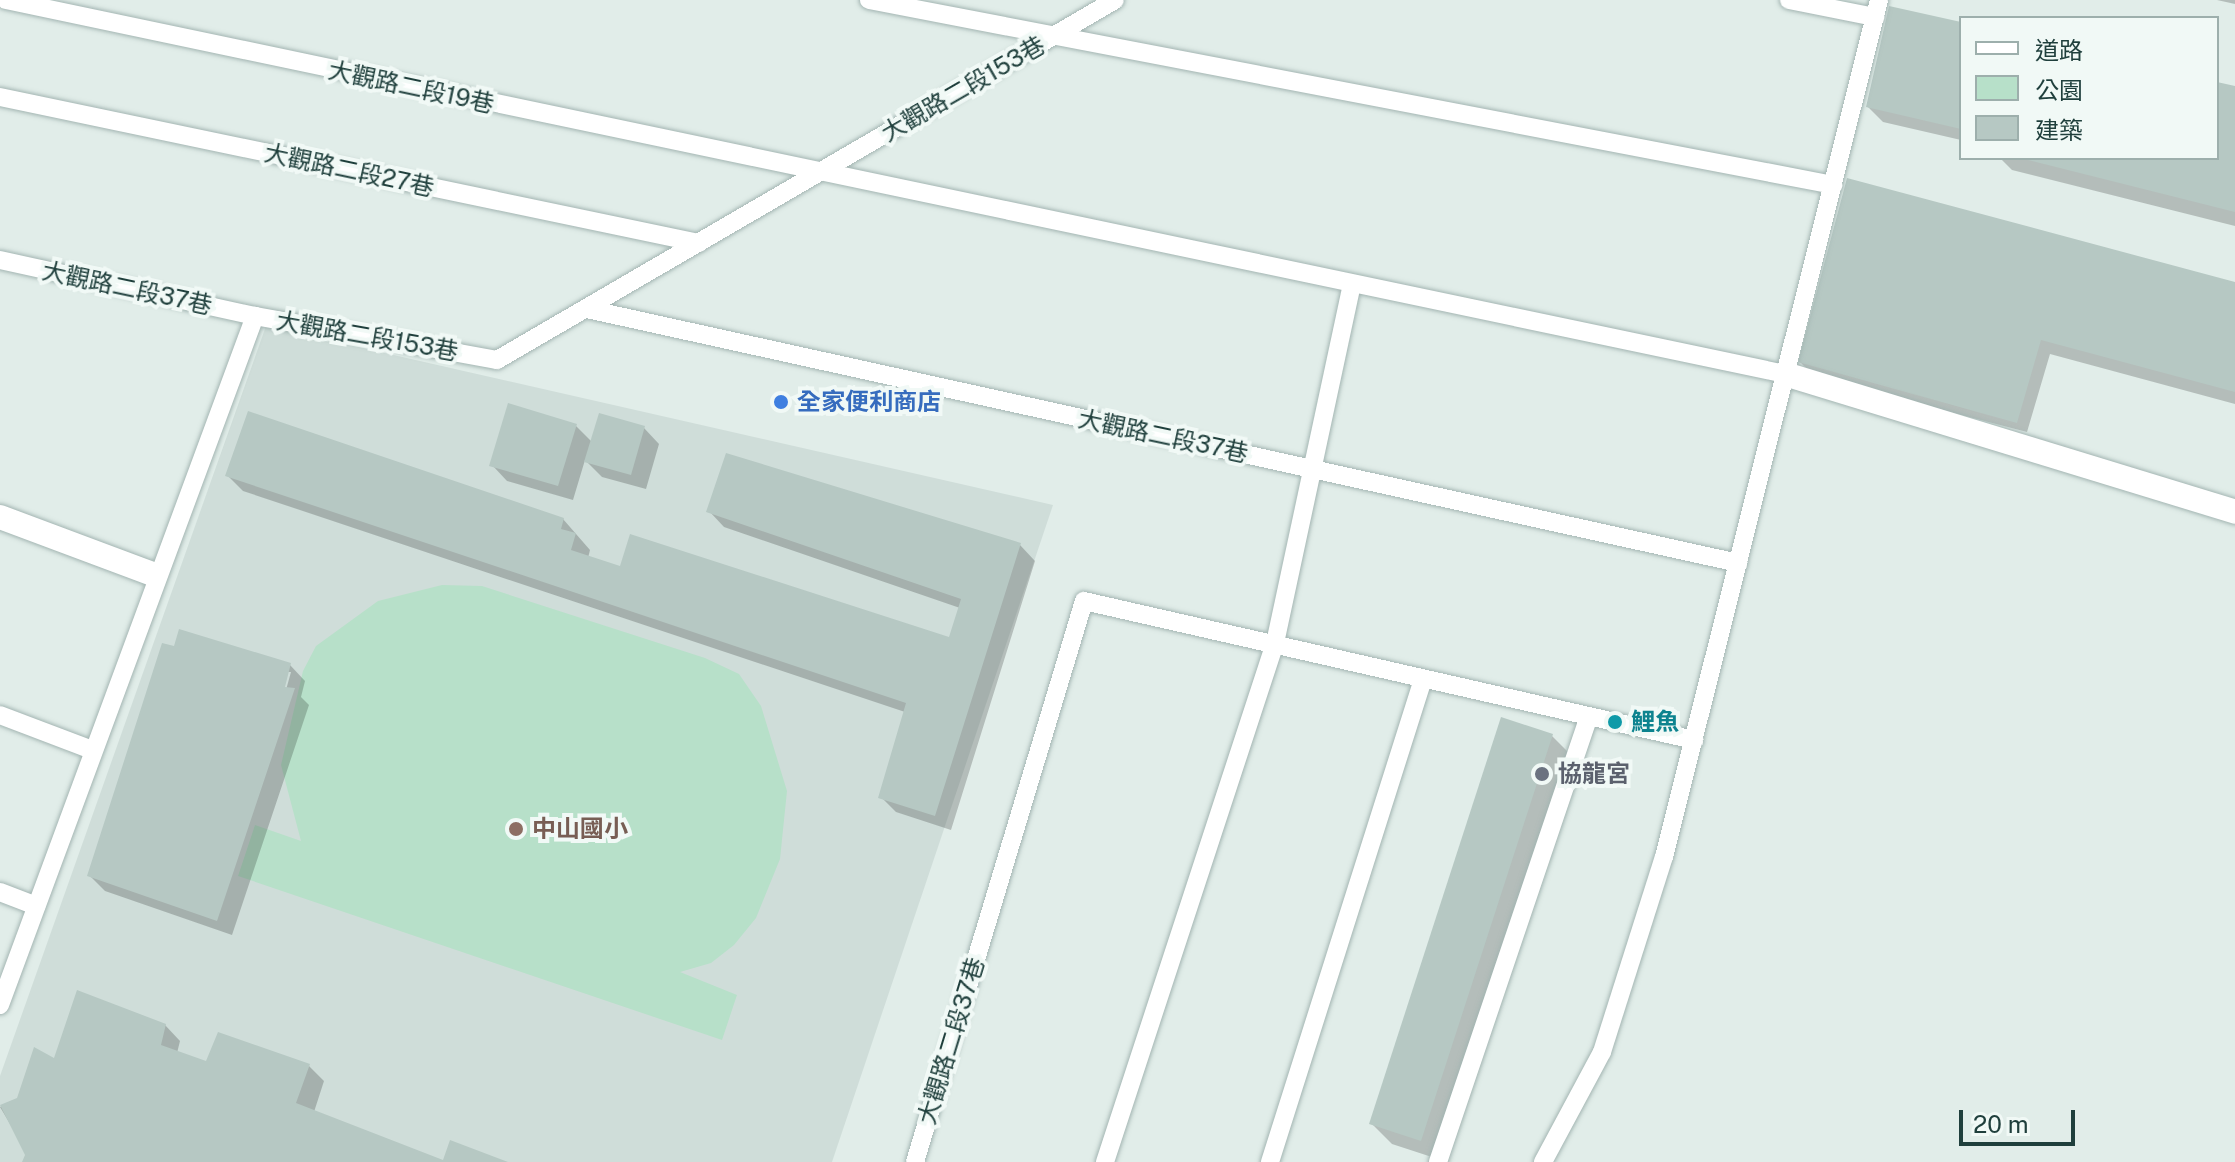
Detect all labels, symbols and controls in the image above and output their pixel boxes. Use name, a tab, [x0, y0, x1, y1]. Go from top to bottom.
legend	[1959, 16, 2219, 160]
street label: 大觀路二段153巷	[876, 30, 1050, 148]
text: 道路	[2035, 36, 2083, 64]
street label: 大觀路二段19巷	[325, 55, 497, 119]
text: 公園	[2035, 76, 2083, 104]
text: 建築	[2035, 116, 2083, 144]
street label: 大觀路二段27巷	[262, 138, 436, 202]
street label: 大觀路二段37巷	[39, 256, 215, 320]
street label: 大觀路二段153巷	[274, 306, 460, 366]
place label: 全家便利商店	[797, 388, 941, 416]
marker: 全家便利商店	[772, 393, 790, 411]
street label: 大觀路二段37巷	[1075, 404, 1251, 468]
place label: 鯉魚	[1631, 708, 1679, 736]
marker: 鯉魚	[1606, 713, 1624, 731]
place label: 協龍宮	[1558, 760, 1630, 788]
marker: 協龍宮	[1533, 765, 1551, 783]
place label: 中山國小	[532, 815, 628, 843]
marker: 中山國小	[507, 820, 525, 838]
street label: 大觀路二段37巷	[912, 954, 990, 1128]
scale bar	[1963, 1094, 2079, 1144]
text: 20 m	[1973, 1110, 2029, 1138]

